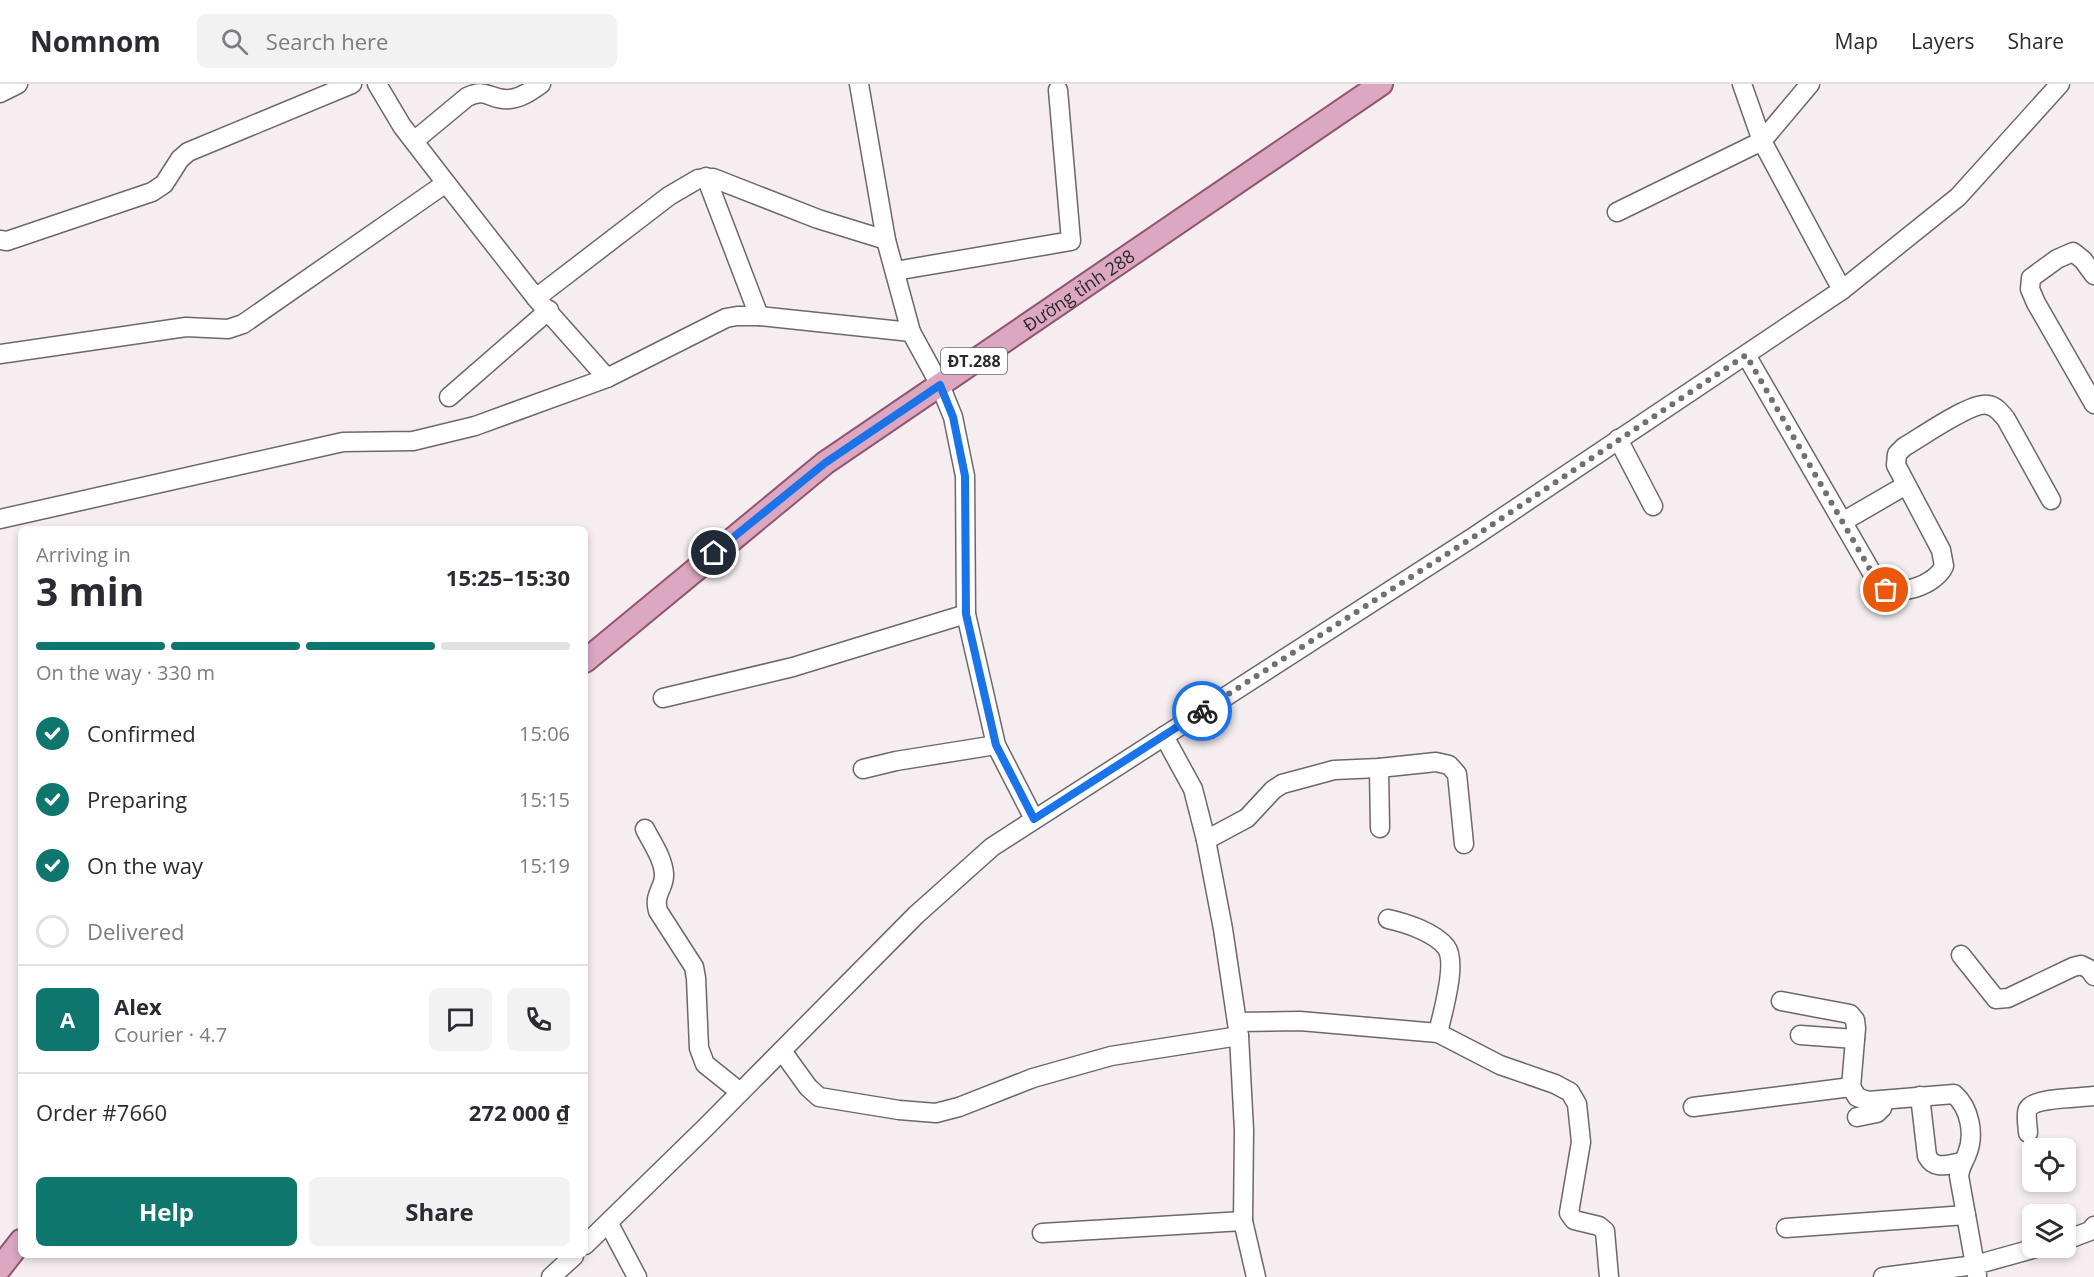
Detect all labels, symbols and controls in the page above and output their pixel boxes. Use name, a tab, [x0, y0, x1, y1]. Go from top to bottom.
search box	[197, 14, 617, 68]
text: Nomnom	[30, 22, 161, 60]
icon: search	[218, 25, 251, 58]
text: Search here	[266, 26, 388, 56]
text: Map	[1835, 27, 1878, 55]
text: Layers	[1911, 27, 1975, 55]
text: Share	[2008, 27, 2064, 55]
street label: Đường tỉnh 288	[1018, 244, 1139, 337]
road number: ĐT.288	[941, 348, 1007, 374]
pin	[688, 527, 739, 578]
icon: home	[697, 536, 730, 569]
text: Arriving in	[36, 541, 131, 568]
text: 15:25–15:30	[446, 562, 570, 592]
text: 3 min	[36, 564, 144, 617]
pin	[1860, 564, 1911, 615]
icon: bag	[1869, 573, 1902, 606]
text: On the way · 330 m	[36, 659, 215, 686]
courier	[1172, 681, 1232, 741]
icon: bike	[1186, 695, 1219, 728]
icon: check	[36, 717, 69, 750]
text: Confirmed	[87, 718, 196, 748]
text: 15:06	[519, 720, 570, 747]
icon: check	[36, 783, 69, 816]
text: Preparing	[87, 784, 187, 814]
text: 15:15	[519, 786, 570, 813]
icon: check	[36, 849, 69, 882]
text: On the way	[87, 850, 203, 880]
text: 15:19	[519, 852, 570, 879]
text: Delivered	[87, 916, 185, 946]
button: chat	[429, 988, 492, 1051]
button: phone	[507, 988, 570, 1051]
text: Alex	[114, 991, 162, 1021]
text: A	[60, 1004, 75, 1034]
text: Courier · 4.7	[114, 1021, 227, 1048]
text: Order #7660	[36, 1097, 167, 1127]
text: 272 000 ₫	[469, 1097, 570, 1127]
map controls	[2022, 1138, 2076, 1258]
button: locate	[2022, 1138, 2076, 1192]
button: Help	[36, 1177, 297, 1246]
button: Share	[309, 1177, 570, 1246]
button: layers	[2022, 1204, 2076, 1258]

